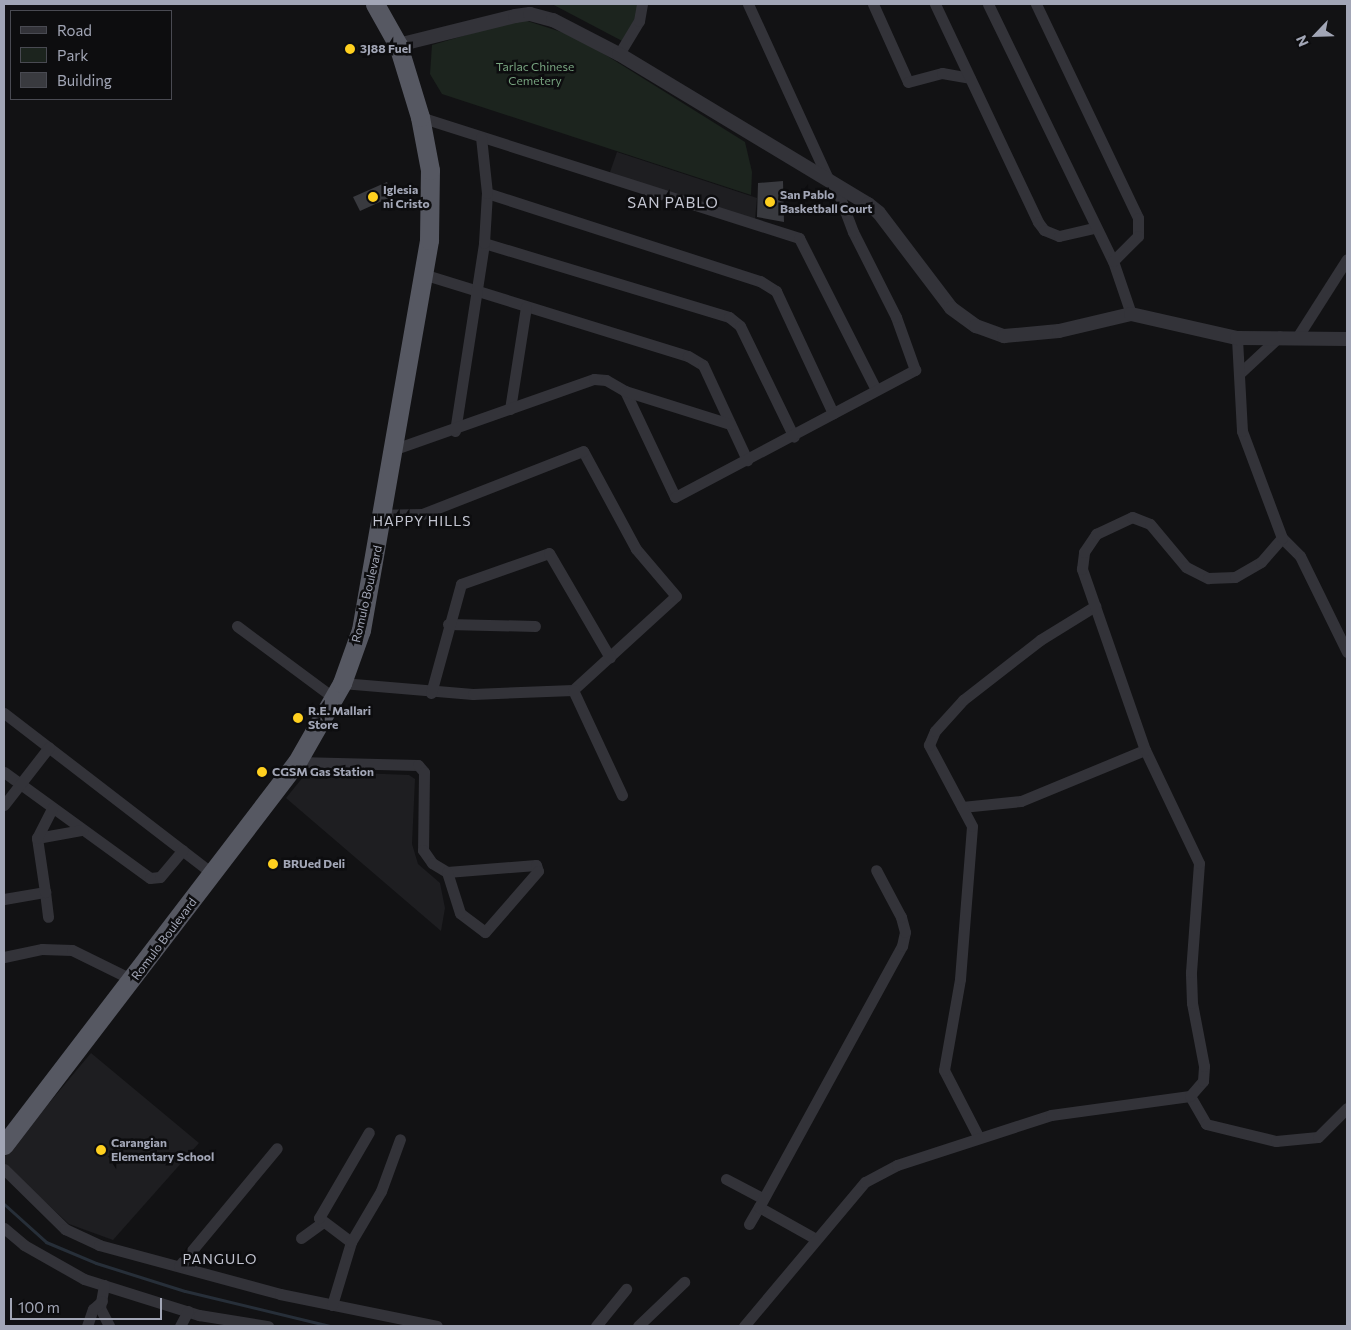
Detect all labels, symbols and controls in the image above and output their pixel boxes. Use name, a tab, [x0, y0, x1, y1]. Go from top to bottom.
legend	[10, 10, 172, 100]
north arrow	[1291, 10, 1341, 60]
text: Road	[57, 21, 92, 39]
text: N	[1292, 33, 1312, 50]
place label: 3J88 Fuel	[360, 42, 411, 56]
marker: 3J88 Fuel	[344, 43, 356, 55]
text: Park	[57, 46, 88, 64]
park label: Tarlac Chinese Cemetery	[496, 60, 574, 88]
text: Building	[57, 71, 112, 89]
place label: Iglesia ni Cristo	[383, 183, 430, 211]
place label: San Pablo Basketball Court	[780, 188, 872, 216]
marker: Iglesia ni Cristo	[367, 191, 379, 203]
district label: SAN PABLO	[626, 194, 720, 212]
marker: San Pablo Basketball Court	[764, 196, 776, 208]
district label: HAPPY HILLS	[371, 513, 473, 529]
street label: Romulo Boulevard	[349, 544, 385, 644]
place label: R.E. Mallari Store	[308, 704, 371, 732]
marker: R.E. Mallari Store	[292, 712, 304, 724]
place label: CGSM Gas Station	[272, 765, 374, 779]
marker: CGSM Gas Station	[256, 766, 268, 778]
place label: BRUed Deli	[283, 857, 345, 871]
marker: BRUed Deli	[267, 858, 279, 870]
street label: Romulo Boulevard	[128, 895, 200, 983]
place label: Carangian Elementary School	[111, 1136, 214, 1164]
marker: Carangian Elementary School	[95, 1144, 107, 1156]
district label: PANGULO	[182, 1251, 258, 1267]
scale bar	[12, 1288, 165, 1320]
text: 100 m	[18, 1298, 60, 1316]

